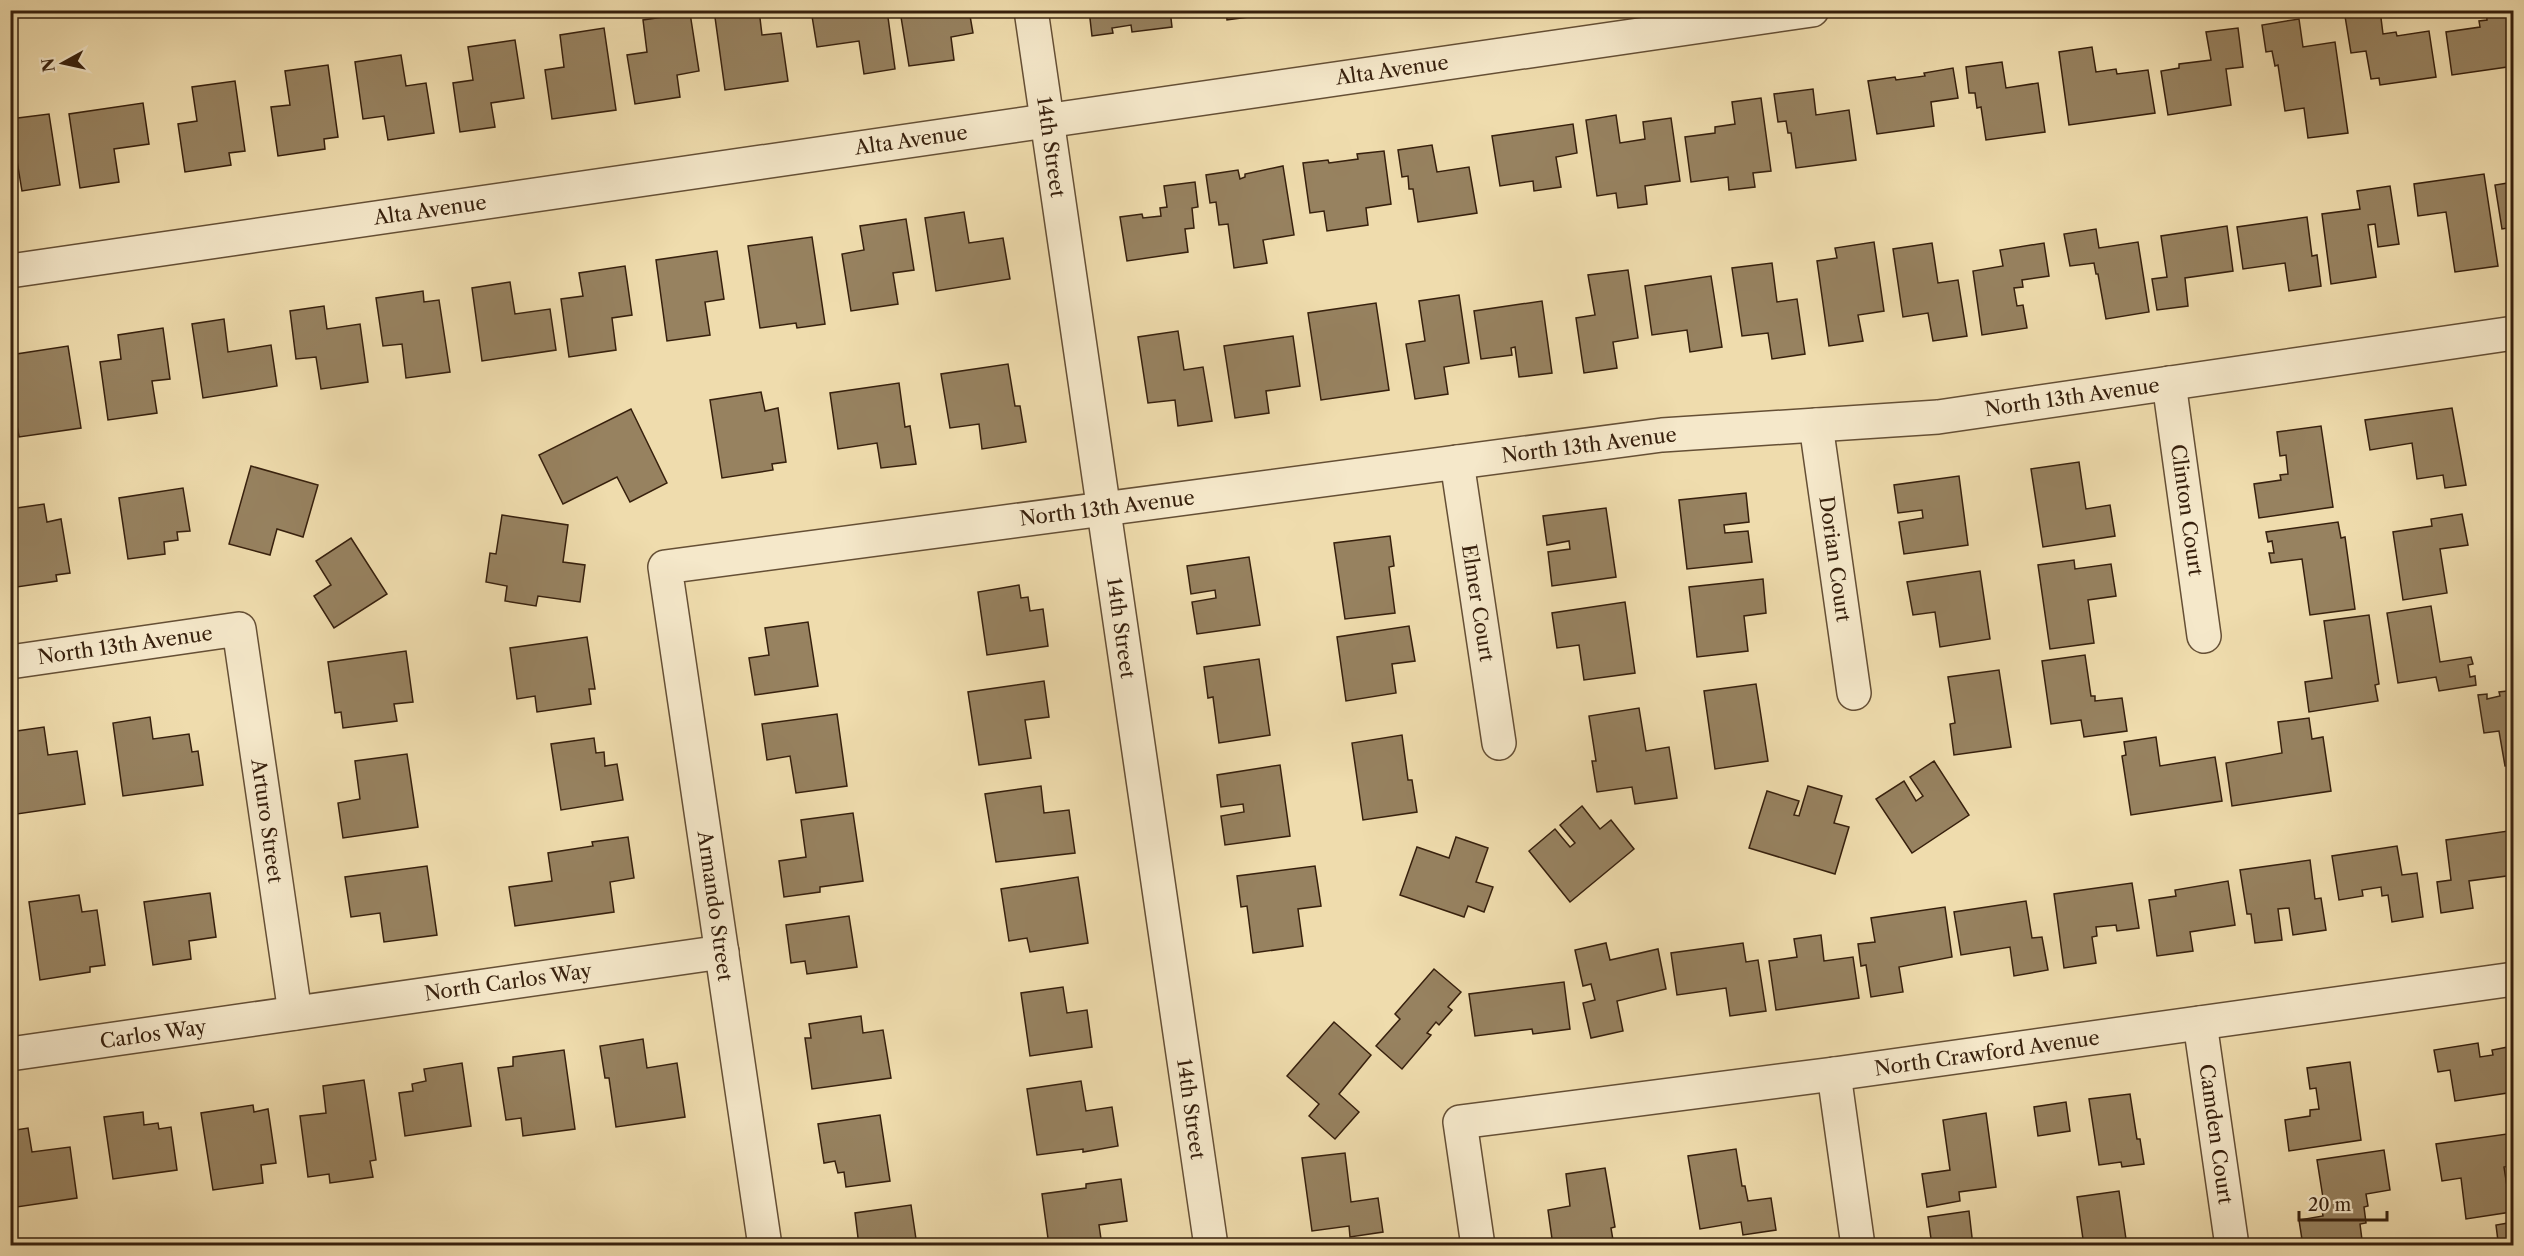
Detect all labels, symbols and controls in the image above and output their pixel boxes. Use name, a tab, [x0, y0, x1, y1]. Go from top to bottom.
north arrow	[33, 33, 93, 93]
street label: Alta Avenue	[1333, 50, 1450, 90]
text: N	[37, 57, 59, 73]
street label: 14th Street	[1032, 95, 1070, 199]
street label: Alta Avenue	[852, 120, 969, 160]
street label: Alta Avenue	[371, 190, 488, 230]
street label: North 13th Avenue	[1983, 373, 2161, 421]
street label: North 13th Avenue	[1500, 422, 1678, 468]
street label: Clinton Court	[2166, 443, 2208, 577]
street label: North 13th Avenue	[1018, 485, 1196, 531]
street label: Dorian Court	[1814, 495, 1856, 623]
street label: Elmer Court	[1457, 543, 1499, 663]
street label: 14th Street	[1102, 576, 1140, 680]
street label: North 13th Avenue	[36, 621, 214, 669]
street label: Arturo Street	[246, 756, 288, 885]
street label: Armando Street	[692, 828, 737, 983]
street label: North Carlos Way	[423, 958, 594, 1006]
street label: Carlos Way	[98, 1015, 209, 1053]
street label: North Crawford Avenue	[1873, 1025, 2101, 1081]
street label: 14th Street	[1172, 1057, 1210, 1161]
street label: Camden Court	[2194, 1062, 2238, 1206]
scale bar	[2299, 1184, 2388, 1222]
text: 20 m	[2308, 1194, 2352, 1216]

